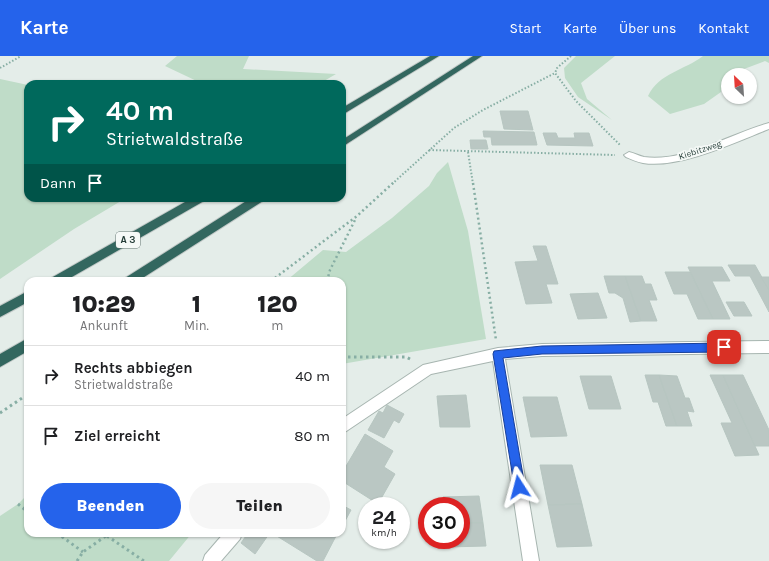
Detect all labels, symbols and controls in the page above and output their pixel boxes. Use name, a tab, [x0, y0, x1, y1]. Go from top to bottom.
text: Karte	[20, 17, 69, 39]
text: Start	[509, 20, 541, 37]
text: Karte	[563, 20, 597, 37]
text: Über uns	[619, 20, 676, 37]
text: Kontakt	[698, 20, 749, 37]
north arrow	[721, 68, 757, 104]
map controls	[721, 68, 757, 104]
text: 40 m	[106, 94, 174, 127]
icon: right	[40, 96, 92, 148]
text: Strietwaldstraße	[106, 128, 243, 150]
street label: Kiebitzweg	[677, 138, 723, 162]
icon: arrive	[84, 172, 106, 194]
text: Dann	[40, 174, 76, 192]
road number: A 3	[116, 232, 140, 248]
text: 10:29	[72, 290, 136, 318]
text: 1	[192, 290, 201, 318]
text: 120	[257, 290, 298, 318]
text: Ankunft	[80, 318, 128, 333]
text: Min.	[184, 318, 209, 333]
text: m	[271, 318, 284, 333]
pin	[707, 330, 741, 364]
icon: arrive	[713, 336, 735, 358]
text: Rechts abbiegen	[74, 359, 193, 377]
icon: right	[40, 365, 62, 387]
text: 40 m	[295, 367, 330, 385]
text: Strietwaldstraße	[74, 377, 173, 392]
icon: arrive	[40, 425, 62, 447]
text: Ziel erreicht	[74, 427, 160, 445]
text: 80 m	[294, 427, 330, 445]
position arrow	[498, 466, 540, 508]
button: Beenden	[40, 483, 181, 529]
button: Teilen	[189, 483, 330, 529]
speed limit sign: 30	[418, 497, 470, 549]
text: 24	[372, 506, 396, 529]
text: km/h	[371, 527, 397, 539]

